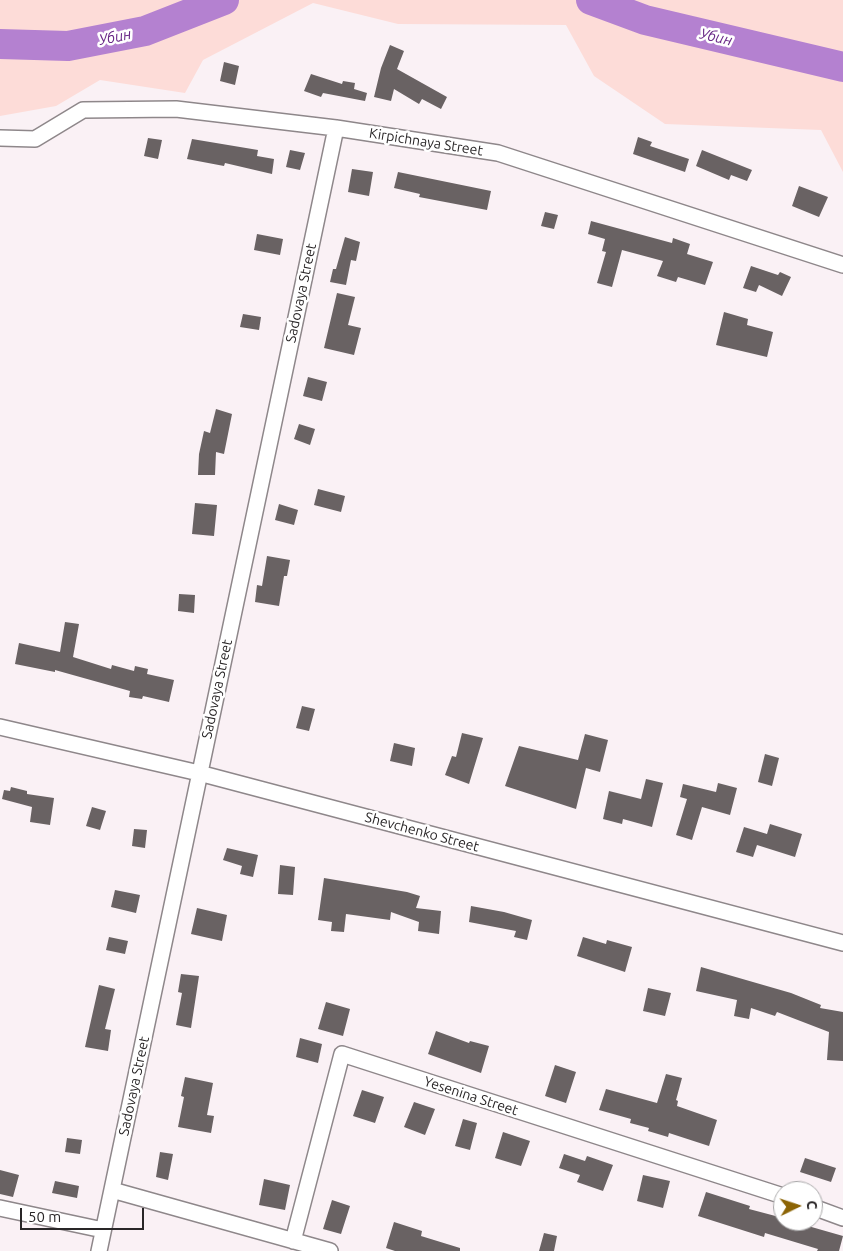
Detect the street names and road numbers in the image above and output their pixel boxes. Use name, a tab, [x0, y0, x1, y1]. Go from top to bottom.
street label: Kirpichnaya Street	[368, 125, 484, 159]
street label: Sadovaya Street	[282, 242, 320, 344]
street label: Sadovaya Street	[198, 638, 236, 740]
street label: Shevchenko Street	[363, 809, 481, 855]
street label: Sadovaya Street	[115, 1035, 153, 1137]
street label: Yesenina Street	[422, 1073, 520, 1119]

